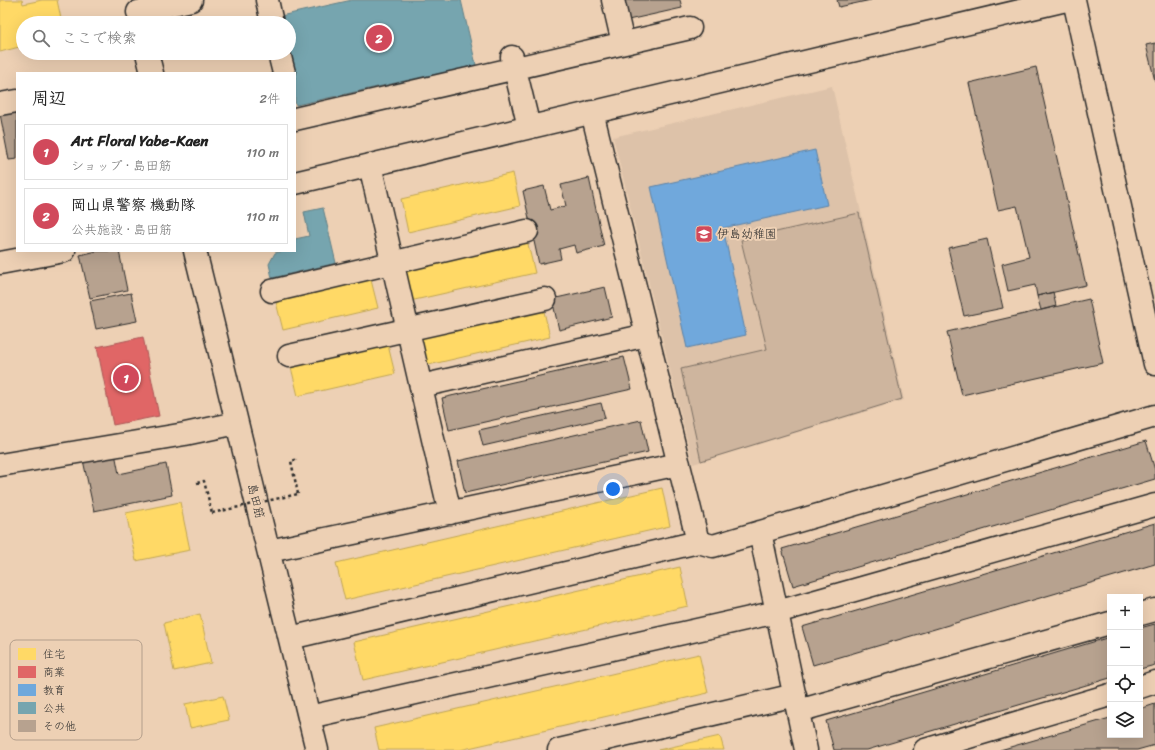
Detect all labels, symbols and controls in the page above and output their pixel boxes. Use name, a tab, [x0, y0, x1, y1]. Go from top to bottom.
search box	[16, 16, 296, 60]
pin: 2	[366, 23, 392, 53]
text: ここで検索	[62, 25, 137, 51]
icon: search	[30, 27, 52, 49]
text: 周辺	[32, 83, 66, 113]
text: 2件	[259, 87, 280, 110]
text: Art Floral Yabe-Kaen	[71, 128, 208, 154]
text: 1	[43, 141, 49, 164]
text: 110 m	[246, 141, 279, 164]
text: ショップ · 島田筋	[71, 154, 172, 177]
text: 岡山県警察 機動隊	[71, 192, 195, 218]
text: 2	[42, 205, 50, 228]
text: 110 m	[246, 205, 279, 228]
text: 公共施設 · 島田筋	[71, 218, 172, 241]
place label: 伊島幼稚園	[717, 223, 777, 245]
school or university icon: 伊島幼稚園	[694, 224, 714, 244]
pin: 1	[113, 363, 139, 393]
your location	[603, 479, 623, 499]
street label: 島田筋	[241, 481, 271, 521]
map controls	[1107, 594, 1143, 738]
button: +	[1107, 594, 1143, 630]
button: −	[1107, 630, 1143, 666]
legend	[10, 640, 142, 740]
text: 住宅	[43, 645, 65, 664]
text: 商業	[43, 663, 65, 682]
button: locate	[1107, 666, 1143, 702]
text: 教育	[43, 681, 65, 700]
text: 公共	[43, 699, 65, 718]
button: layers	[1107, 702, 1143, 738]
text: その他	[43, 717, 76, 736]

